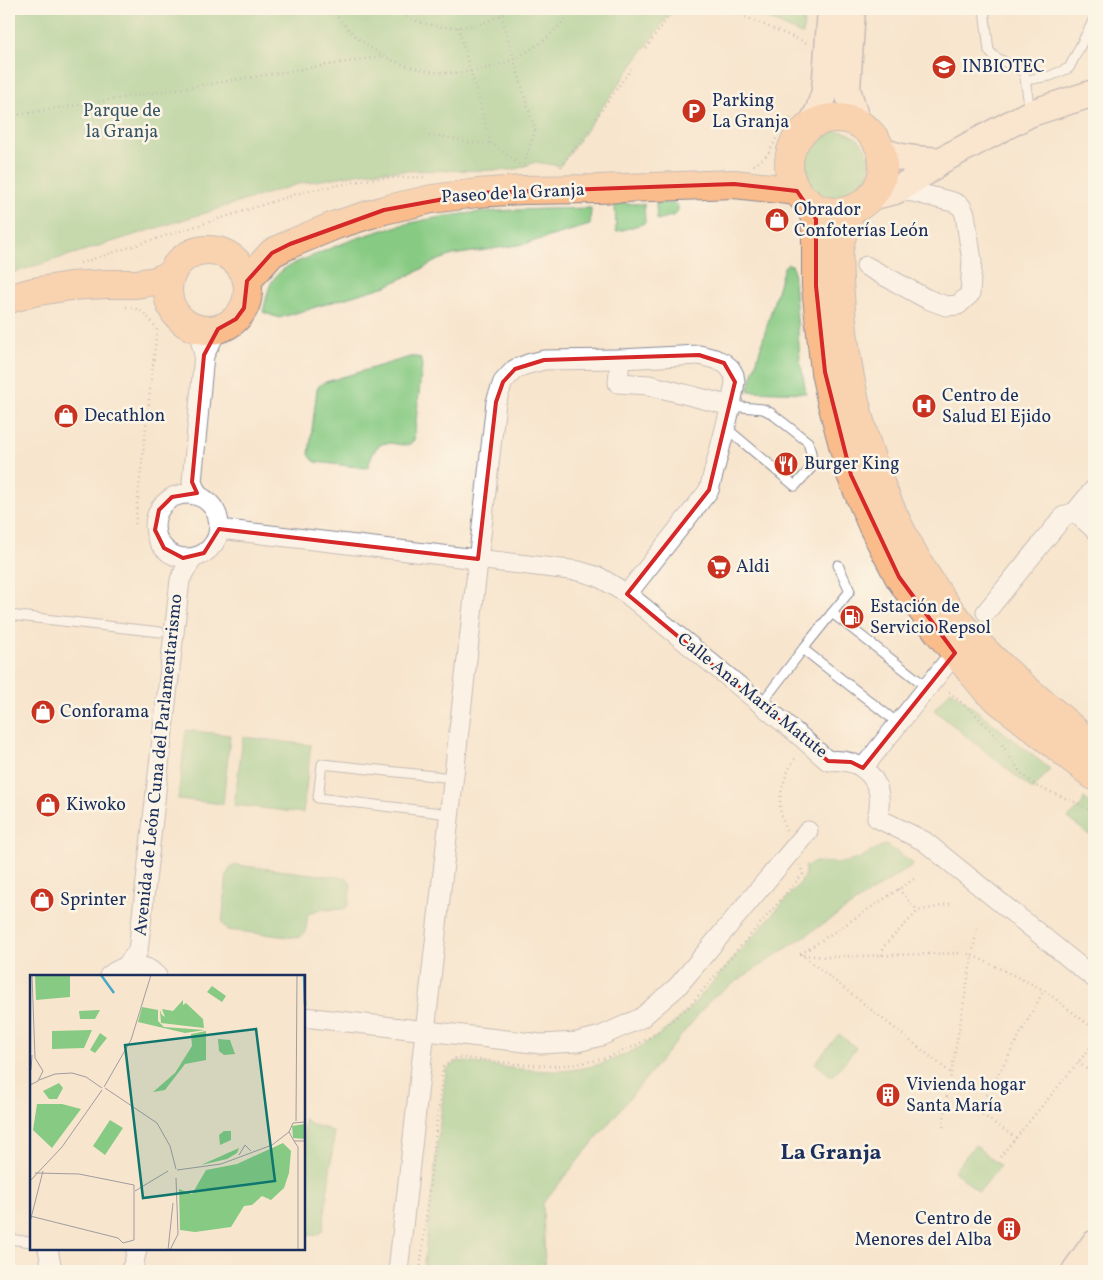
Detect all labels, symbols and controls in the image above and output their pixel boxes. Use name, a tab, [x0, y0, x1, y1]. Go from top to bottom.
school or university icon: INBIOTEC	[931, 54, 957, 80]
place label: INBIOTEC	[962, 55, 1045, 80]
place label: Parking La Granja	[712, 89, 789, 135]
parking icon: Parking La Granja	[681, 98, 707, 124]
park label: Parque de la Granja	[83, 99, 161, 145]
street label: Paseo de la Granja	[441, 178, 585, 210]
place label: Obrador Confoterías León	[794, 198, 929, 244]
shop icon: Obrador Confoterías León	[764, 207, 790, 233]
place label: Centro de Salud El Ejido	[942, 384, 1051, 430]
hospital icon: Centro de Salud El Ejido	[911, 393, 937, 419]
shop icon: Decathlon	[53, 403, 79, 429]
place label: Decathlon	[84, 404, 165, 429]
restaurant icon: Burger King	[773, 451, 799, 477]
place label: Burger King	[804, 452, 899, 477]
supermarket icon: Aldi	[706, 554, 732, 580]
place label: Aldi	[736, 555, 770, 580]
street label: Avenida de León Cuna del Parlamentarismo	[129, 593, 189, 937]
place label: Estación de Servicio Repsol	[870, 595, 991, 641]
fuel station icon: Estación de Servicio Repsol	[839, 604, 865, 630]
street label: Calle Ana María Matute	[671, 627, 833, 765]
shop icon: Conforama	[30, 699, 56, 725]
place label: Conforama	[60, 700, 149, 725]
shop icon: Kiwoko	[35, 792, 61, 818]
place label: Kiwoko	[66, 793, 126, 818]
shop icon: Sprinter	[29, 887, 55, 913]
place label: Sprinter	[60, 888, 127, 913]
inset map	[30, 975, 305, 1250]
place label: Vivienda hogar Santa María	[906, 1073, 1026, 1119]
building icon: Vivienda hogar Santa María	[875, 1082, 901, 1108]
district label: La Granja	[780, 1138, 882, 1169]
place label: Centro de Menores del Alba	[855, 1207, 992, 1253]
building icon: Centro de Menores del Alba	[996, 1216, 1022, 1242]

